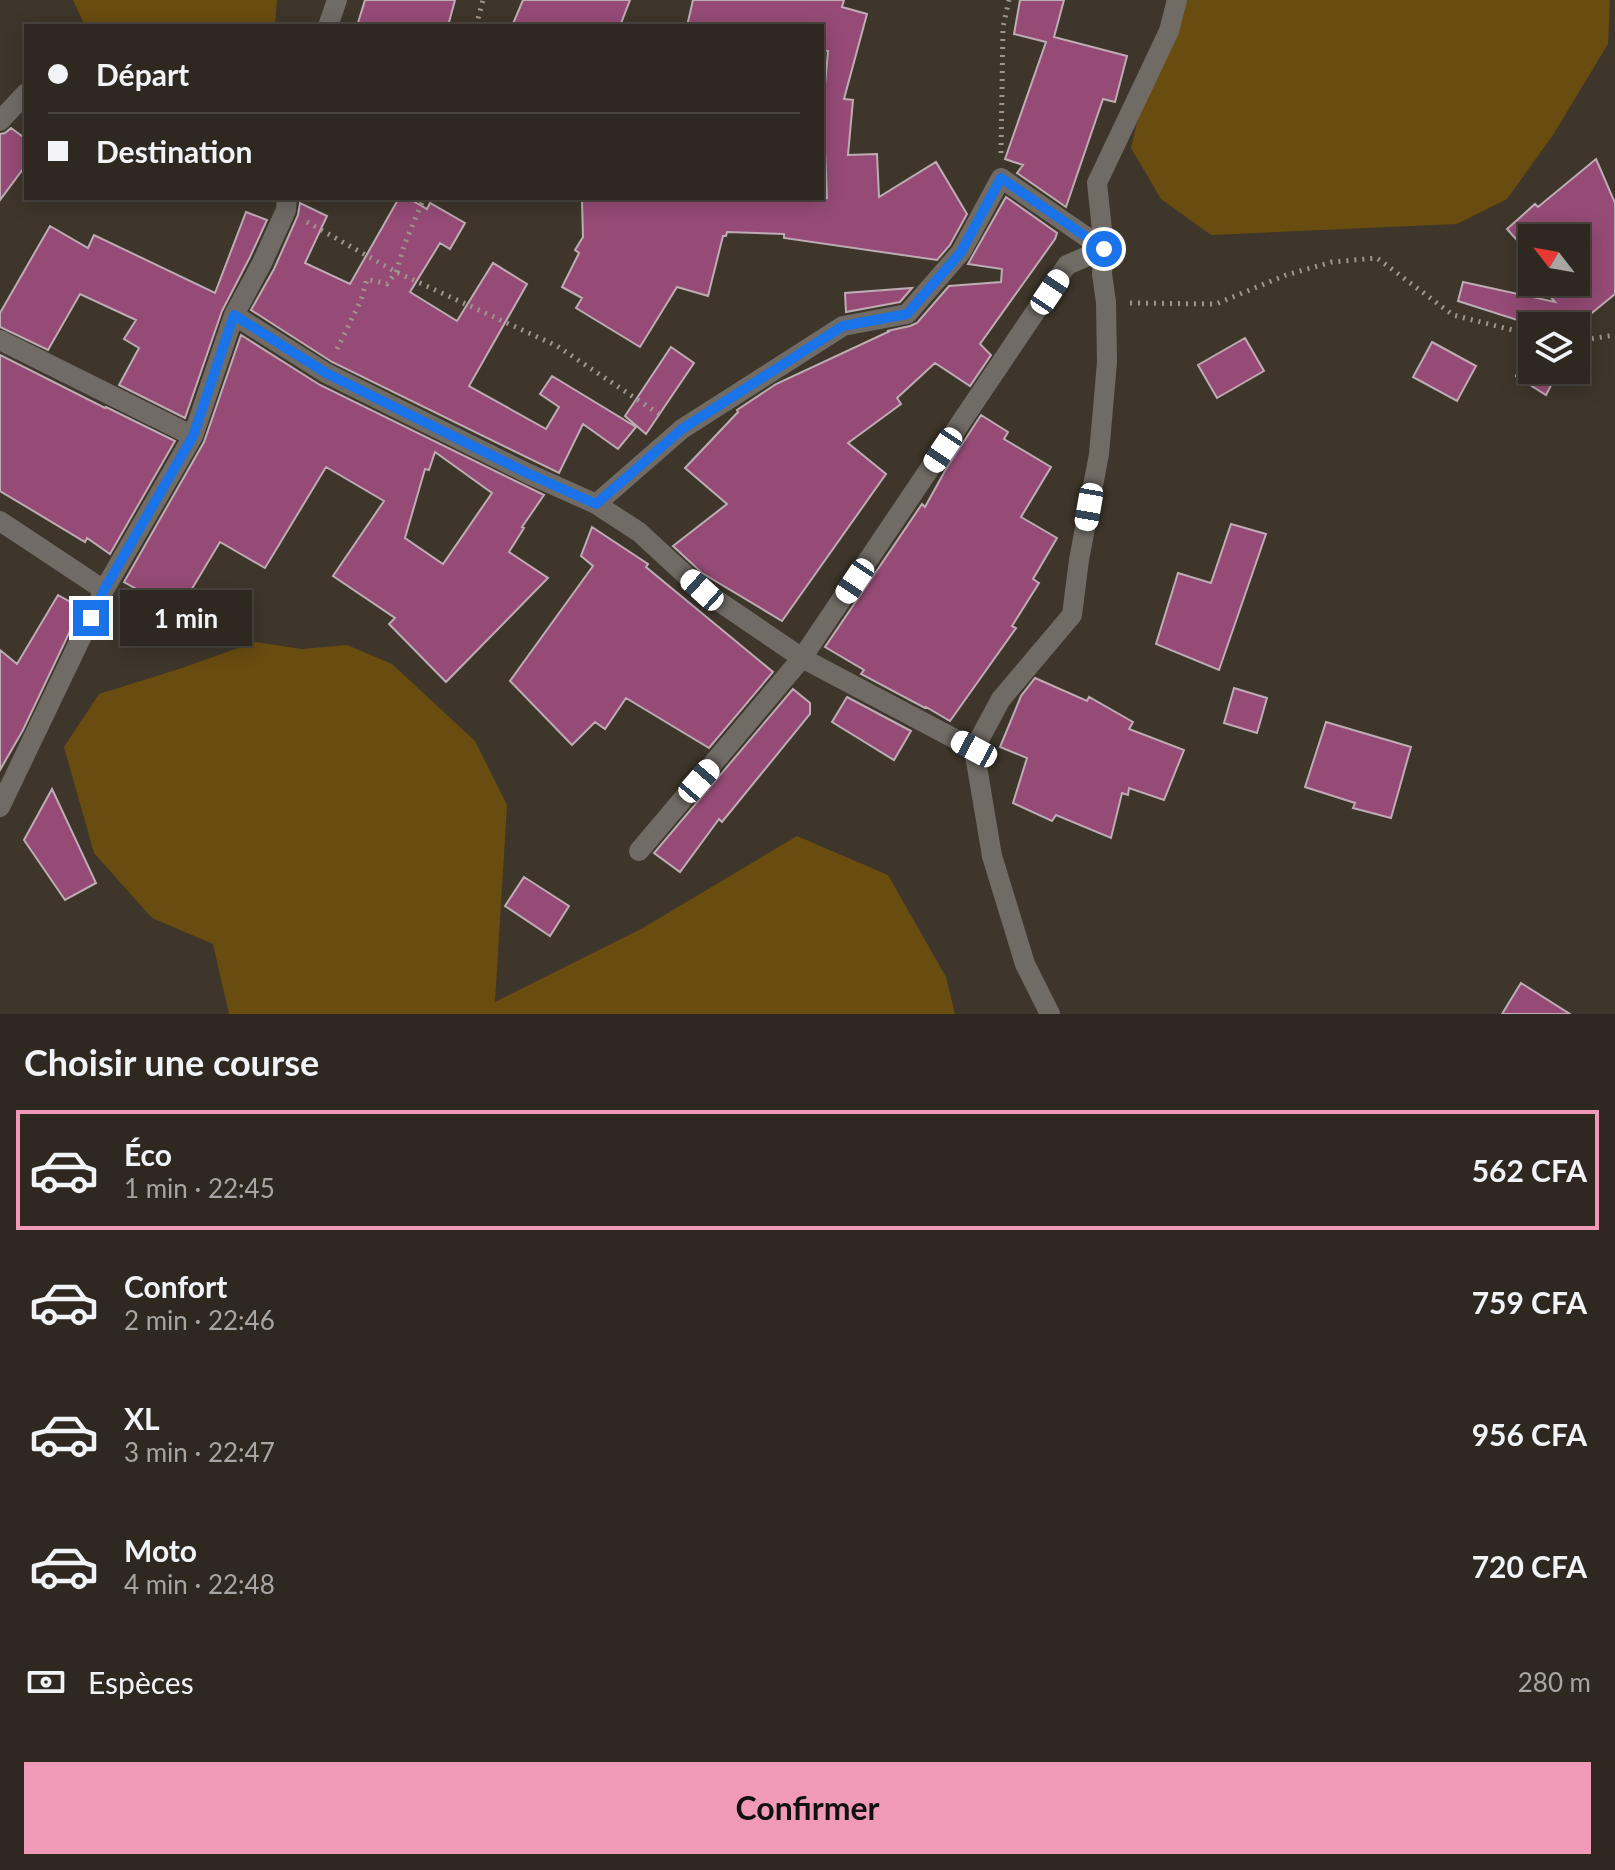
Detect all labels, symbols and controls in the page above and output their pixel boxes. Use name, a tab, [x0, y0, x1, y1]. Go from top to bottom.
text: Départ	[96, 56, 189, 92]
text: Destination	[96, 133, 253, 169]
north arrow	[1518, 224, 1590, 296]
map controls	[1518, 224, 1590, 384]
route start	[1086, 231, 1122, 267]
car	[1027, 265, 1073, 319]
button: layers	[1518, 312, 1590, 384]
car	[920, 423, 966, 477]
car	[1073, 481, 1105, 533]
car	[832, 554, 878, 608]
car	[676, 565, 728, 615]
callout: 1 min	[119, 590, 251, 646]
route end	[73, 600, 109, 636]
text: 1 min	[154, 602, 218, 634]
car	[947, 727, 1001, 771]
car	[674, 755, 724, 807]
text: Choisir une course	[24, 1040, 319, 1084]
icon: car	[28, 1134, 100, 1206]
text: Éco	[124, 1136, 172, 1172]
text: 562 CFA	[1472, 1152, 1587, 1188]
text: 1 min · 22:45	[124, 1172, 275, 1204]
icon: car	[28, 1266, 100, 1338]
text: Confort	[124, 1268, 227, 1304]
text: 759 CFA	[1472, 1284, 1587, 1320]
text: 2 min · 22:46	[124, 1304, 275, 1336]
icon: car	[28, 1398, 100, 1470]
text: XL	[124, 1400, 160, 1436]
text: 956 CFA	[1472, 1416, 1587, 1452]
text: 3 min · 22:47	[124, 1436, 275, 1468]
icon: car	[28, 1530, 100, 1602]
text: Moto	[124, 1532, 197, 1568]
text: 720 CFA	[1472, 1548, 1587, 1584]
text: 4 min · 22:48	[124, 1568, 275, 1600]
icon: cash	[24, 1660, 68, 1704]
text: Espèces	[88, 1664, 194, 1700]
text: 280 m	[1518, 1666, 1591, 1698]
button: Confirmer	[24, 1762, 1591, 1854]

